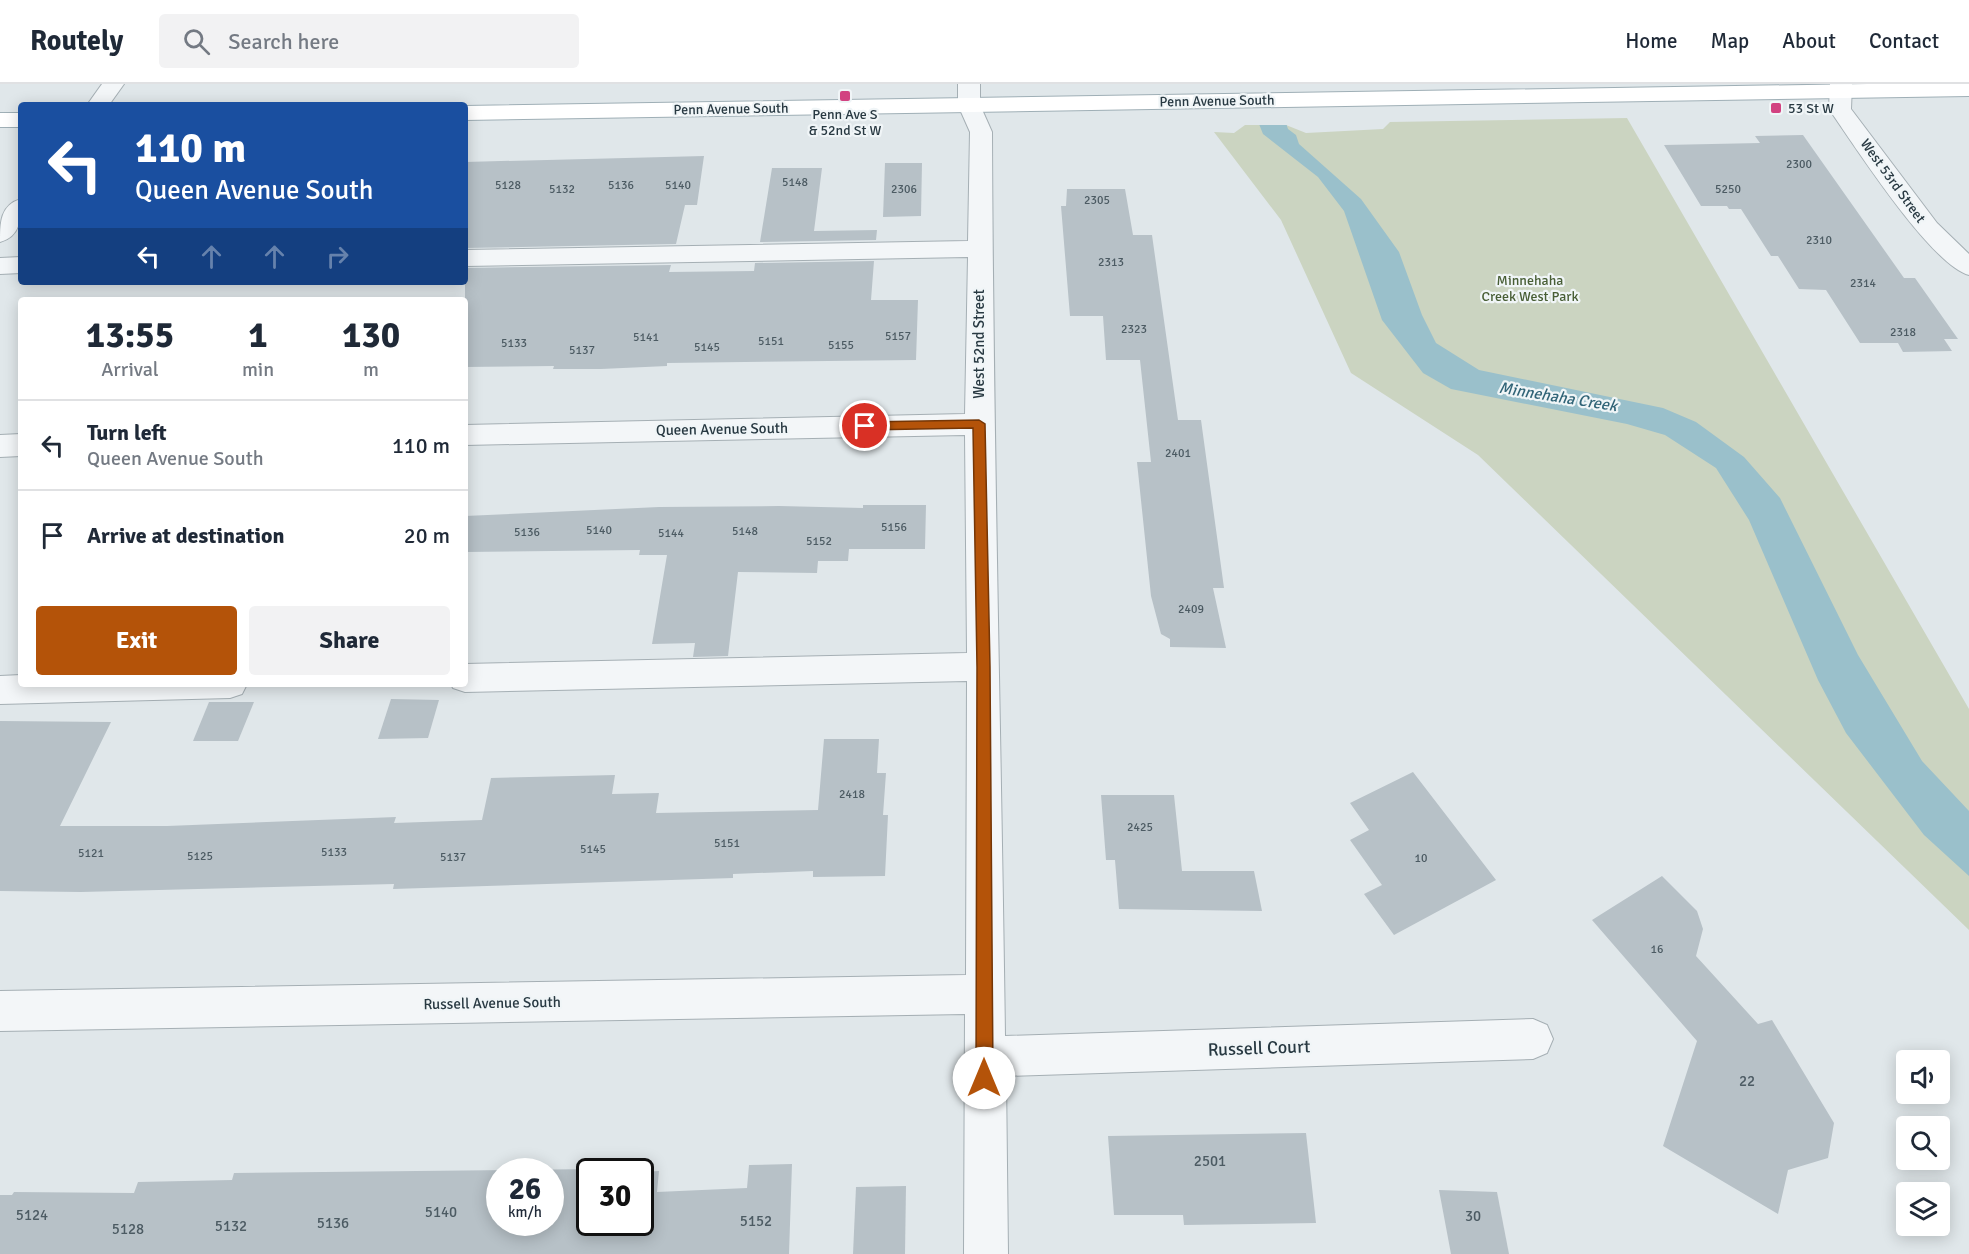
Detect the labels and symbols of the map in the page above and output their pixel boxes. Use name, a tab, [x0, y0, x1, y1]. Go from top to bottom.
marker: Penn Ave S & 52nd St W	[838, 89, 852, 103]
street label: Penn Avenue South	[1159, 91, 1275, 111]
street label: Penn Avenue South	[673, 99, 789, 119]
place label: 53 St W	[1788, 100, 1834, 117]
marker: 53 St W	[1769, 101, 1783, 115]
place label: Penn Ave S & 52nd St W	[809, 106, 881, 139]
street label: West 53rd Street	[1857, 136, 1929, 226]
house number: 2300	[1786, 157, 1812, 172]
house number: 5148	[782, 175, 808, 190]
house number: 5128	[495, 178, 521, 193]
house number: 5136	[608, 178, 634, 193]
house number: 5140	[665, 178, 691, 193]
house number: 5132	[549, 182, 575, 197]
house number: 2306	[891, 182, 917, 197]
house number: 5250	[1715, 182, 1741, 197]
house number: 2305	[1084, 193, 1110, 208]
house number: 2310	[1806, 233, 1832, 248]
house number: 2313	[1098, 255, 1124, 270]
park label: Minnehaha Creek West Park	[1482, 272, 1578, 305]
house number: 2314	[1850, 276, 1876, 291]
street label: West 52nd Street	[970, 289, 988, 399]
house number: 2323	[1121, 322, 1147, 337]
house number: 2318	[1890, 325, 1916, 340]
house number: 5157	[885, 329, 911, 344]
house number: 5141	[633, 330, 659, 345]
house number: 5151	[758, 334, 784, 349]
house number: 5133	[501, 336, 527, 351]
house number: 5155	[828, 338, 854, 353]
house number: 5145	[694, 340, 720, 355]
house number: 5137	[569, 343, 595, 358]
water label: Minnehaha Creek	[1498, 378, 1620, 417]
pin	[839, 400, 890, 451]
street label: Queen Avenue South	[656, 419, 788, 439]
house number: 2401	[1165, 446, 1191, 461]
house number: 5156	[881, 520, 907, 535]
house number: 5140	[586, 523, 612, 538]
house number: 5148	[732, 524, 758, 539]
house number: 5136	[514, 525, 540, 540]
house number: 5144	[658, 526, 684, 541]
house number: 5152	[806, 534, 832, 549]
house number: 2409	[1178, 602, 1204, 617]
house number: 2418	[839, 787, 865, 802]
house number: 2425	[1127, 820, 1153, 835]
house number: 5151	[714, 836, 740, 851]
house number: 5145	[580, 842, 606, 857]
house number: 5133	[321, 845, 347, 860]
house number: 5121	[78, 846, 104, 861]
house number: 5125	[187, 849, 213, 864]
house number: 5137	[440, 850, 466, 865]
house number: 10	[1415, 851, 1427, 866]
house number: 16	[1651, 942, 1663, 957]
street label: Russell Avenue South	[423, 993, 561, 1013]
street label: Russell Court	[1207, 1035, 1311, 1061]
position arrow	[952, 1046, 1016, 1110]
house number: 22	[1739, 1072, 1755, 1090]
house number: 2501	[1194, 1152, 1226, 1170]
speed limit sign: 30	[576, 1158, 654, 1236]
house number: 5140	[425, 1203, 457, 1221]
house number: 5124	[16, 1206, 48, 1224]
house number: 30	[1465, 1207, 1481, 1225]
house number: 5152	[740, 1212, 772, 1230]
house number: 5136	[317, 1214, 349, 1232]
house number: 5132	[215, 1217, 247, 1235]
house number: 5128	[112, 1220, 144, 1238]

